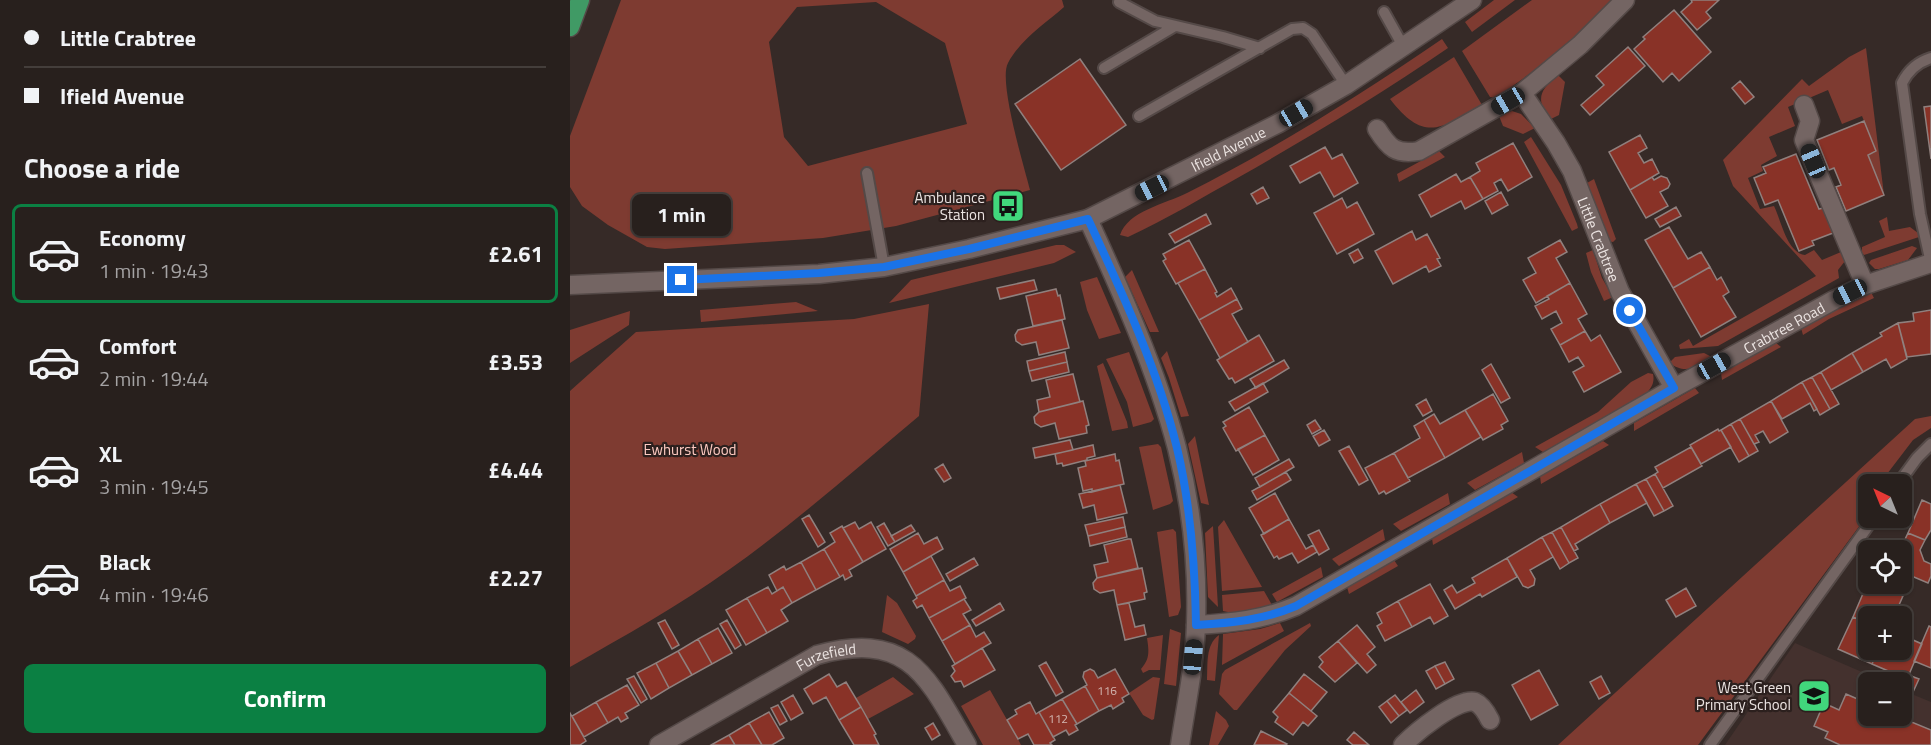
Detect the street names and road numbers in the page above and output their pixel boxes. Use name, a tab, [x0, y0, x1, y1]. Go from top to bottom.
street label: Ifield Avenue	[1187, 120, 1270, 177]
street label: Little Crabtree	[1572, 193, 1626, 285]
street label: Crabtree Road	[1739, 296, 1829, 359]
street label: Furzefield	[791, 637, 857, 676]

